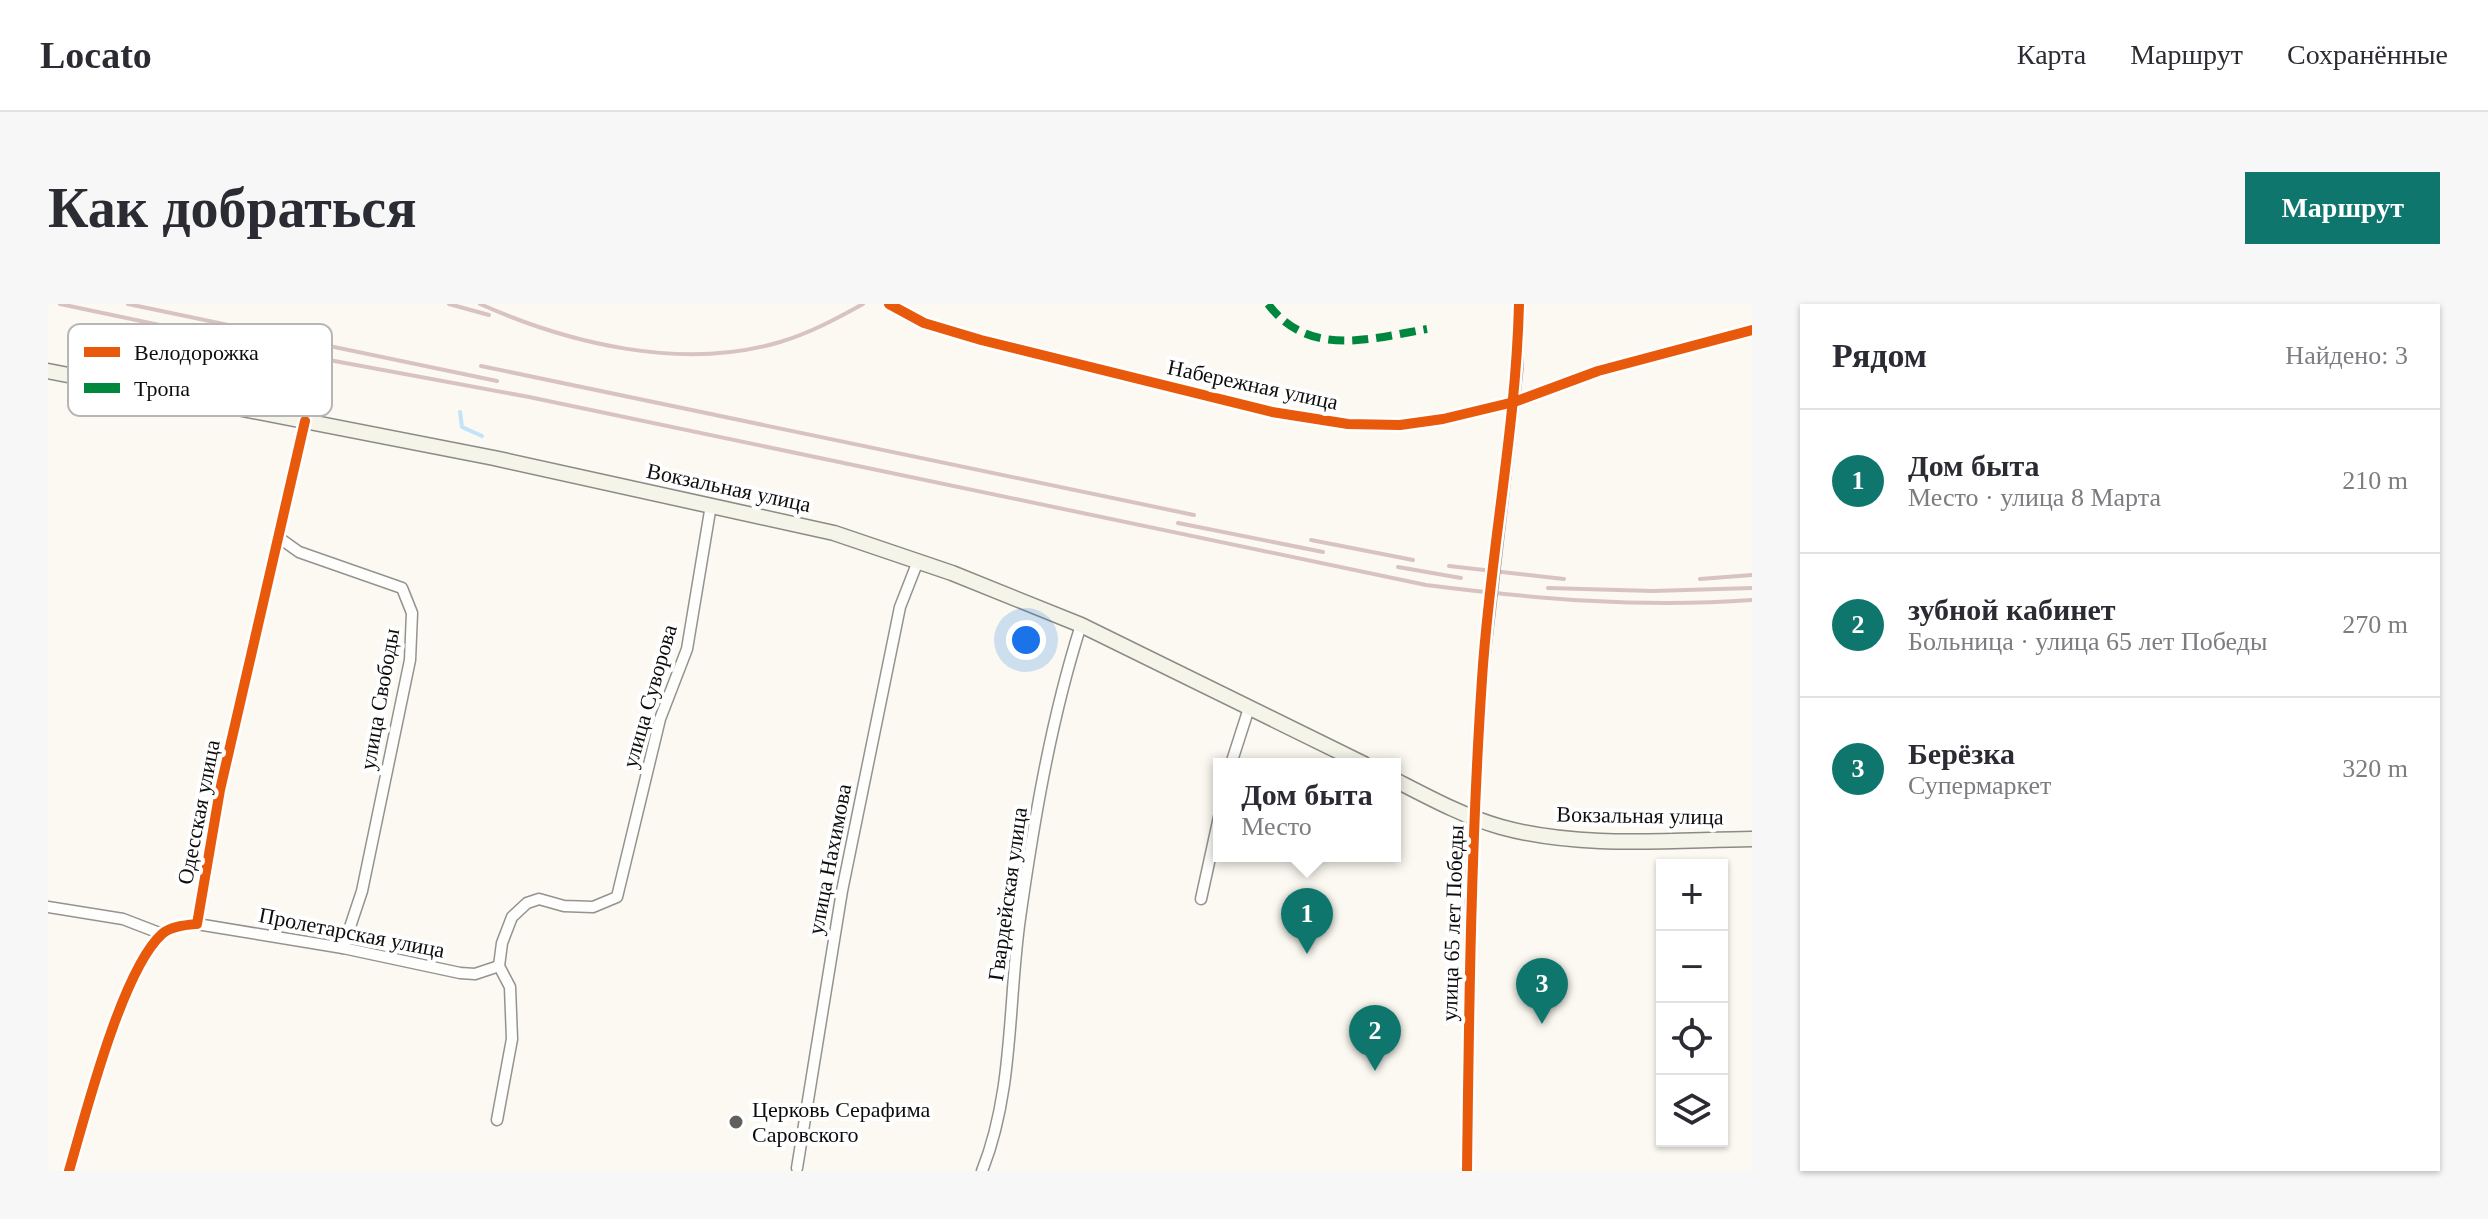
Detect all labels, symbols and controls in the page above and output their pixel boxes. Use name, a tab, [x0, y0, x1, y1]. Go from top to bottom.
text: Locato	[40, 34, 152, 76]
text: Карта	[2017, 39, 2086, 70]
text: Маршрут	[2130, 39, 2243, 70]
text: Сохранённые	[2287, 39, 2448, 70]
button: Маршрут	[2245, 172, 2440, 244]
text: Как добраться	[48, 177, 416, 239]
legend	[68, 324, 332, 416]
text: Рядом	[1832, 337, 1927, 374]
text: Велодорожка	[134, 340, 259, 365]
text: Найдено: 3	[2285, 341, 2408, 370]
street label: Набережная улица	[1165, 354, 1341, 415]
text: Тропа	[134, 376, 190, 401]
text: Дом быта	[1908, 449, 2040, 482]
street label: Вокзальная улица	[645, 458, 814, 517]
text: 1	[1852, 466, 1865, 495]
text: 210 m	[2342, 466, 2408, 495]
text: Место · улица 8 Марта	[1908, 483, 2161, 512]
text: зубной кабинет	[1908, 593, 2116, 626]
text: 2	[1852, 610, 1865, 639]
text: 270 m	[2342, 610, 2408, 639]
your location	[1006, 620, 1046, 660]
street label: улица Суворова	[617, 621, 682, 771]
street label: улица Свободы	[355, 626, 404, 772]
text: Больница · улица 65 лет Победы	[1908, 627, 2268, 656]
street label: Одесская улица	[172, 737, 225, 886]
text: Берёзка	[1908, 737, 2015, 770]
text: 3	[1852, 754, 1865, 783]
text: 320 m	[2342, 754, 2408, 783]
popup	[1213, 758, 1401, 862]
text: Супермаркет	[1908, 771, 2051, 800]
text: Дом быта	[1241, 778, 1373, 811]
street label: улица Нахимова	[803, 781, 856, 937]
street label: Вокзальная улица	[1556, 802, 1724, 829]
street label: Гвардейская улица	[983, 805, 1032, 982]
text: Место	[1241, 812, 1312, 841]
street label: улица 65 лет Победы	[1437, 824, 1468, 1022]
map controls	[1656, 859, 1728, 1147]
button: +	[1656, 859, 1728, 931]
pin: 1	[1281, 888, 1333, 954]
street label: Пролетарская улица	[257, 902, 447, 963]
button: −	[1656, 931, 1728, 1003]
pin: 3	[1516, 958, 1568, 1024]
button: locate	[1656, 1003, 1728, 1075]
pin: 2	[1349, 1005, 1401, 1071]
button: layers	[1656, 1075, 1728, 1147]
place label: Церковь Серафима Саровского	[752, 1097, 930, 1147]
marker: Церковь Серафима Саровского	[727, 1113, 745, 1131]

